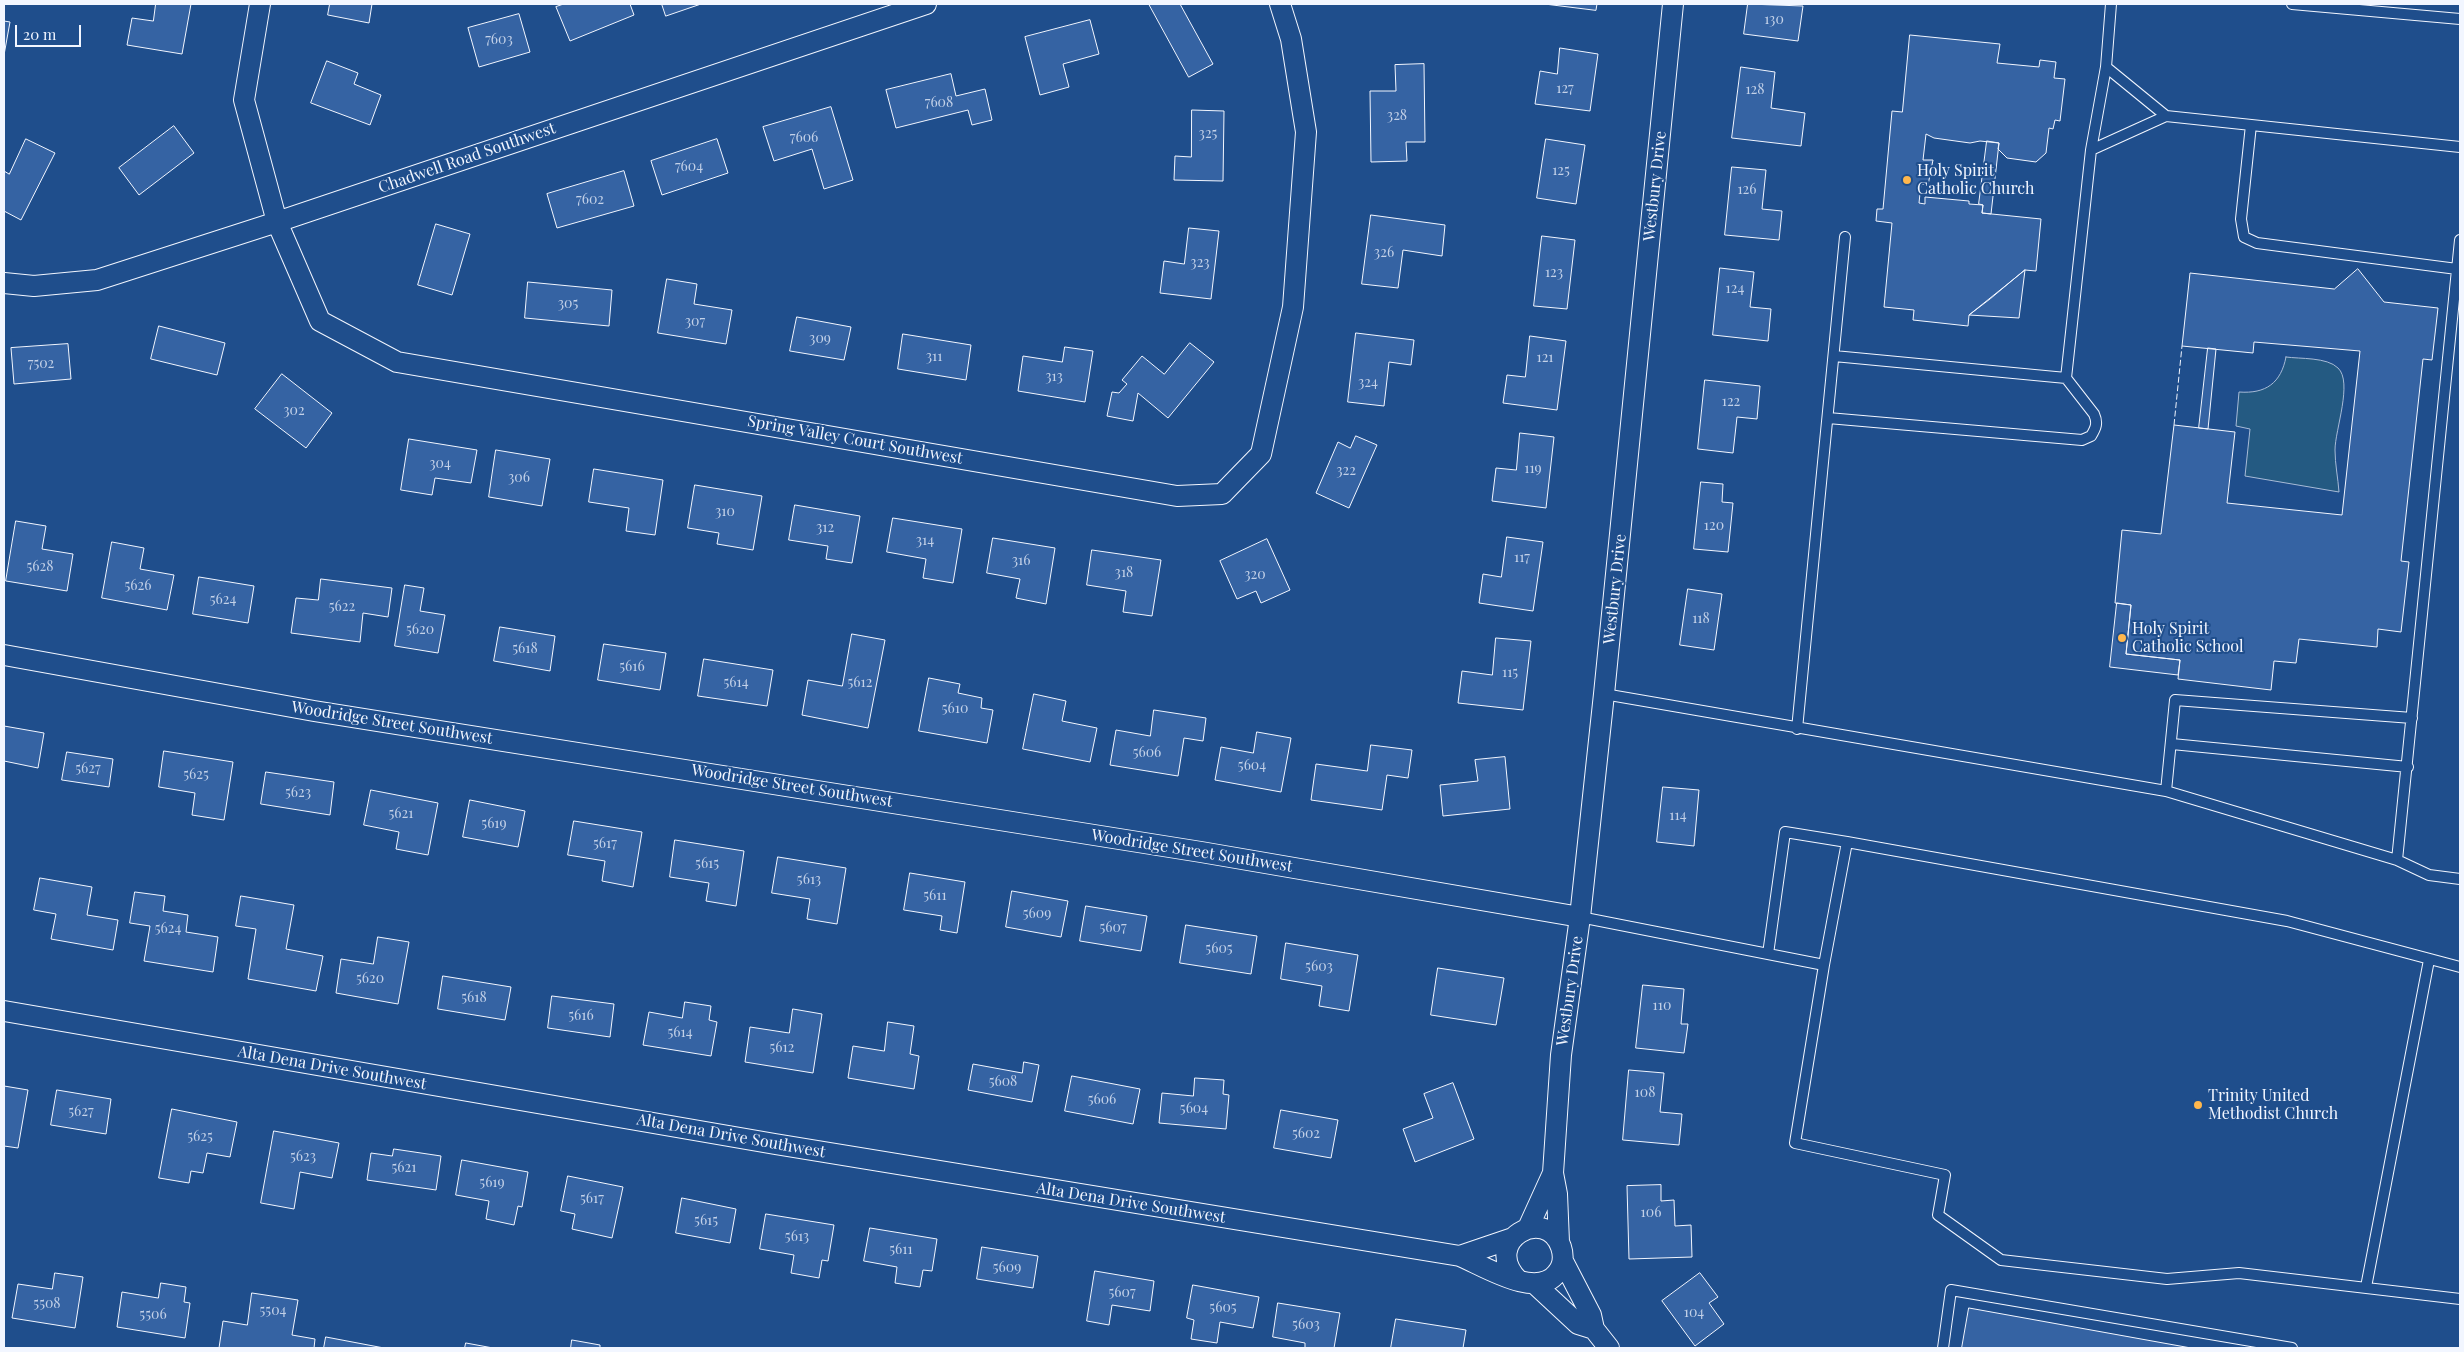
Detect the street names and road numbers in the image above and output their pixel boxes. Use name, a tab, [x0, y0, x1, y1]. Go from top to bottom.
street label: Chadwell Road Southwest	[376, 119, 558, 197]
street label: Westbury Drive	[1640, 130, 1670, 242]
street label: Spring Valley Court Southwest	[746, 412, 964, 468]
street label: Westbury Drive	[1600, 533, 1630, 645]
street label: Woodridge Street Southwest	[290, 698, 494, 748]
street label: Woodridge Street Southwest	[690, 761, 894, 811]
street label: Woodridge Street Southwest	[1090, 826, 1294, 876]
street label: Westbury Drive	[1553, 935, 1587, 1047]
street label: Alta Dena Drive Southwest	[236, 1042, 428, 1094]
street label: Alta Dena Drive Southwest	[635, 1110, 827, 1162]
street label: Alta Dena Drive Southwest	[1035, 1179, 1227, 1227]

